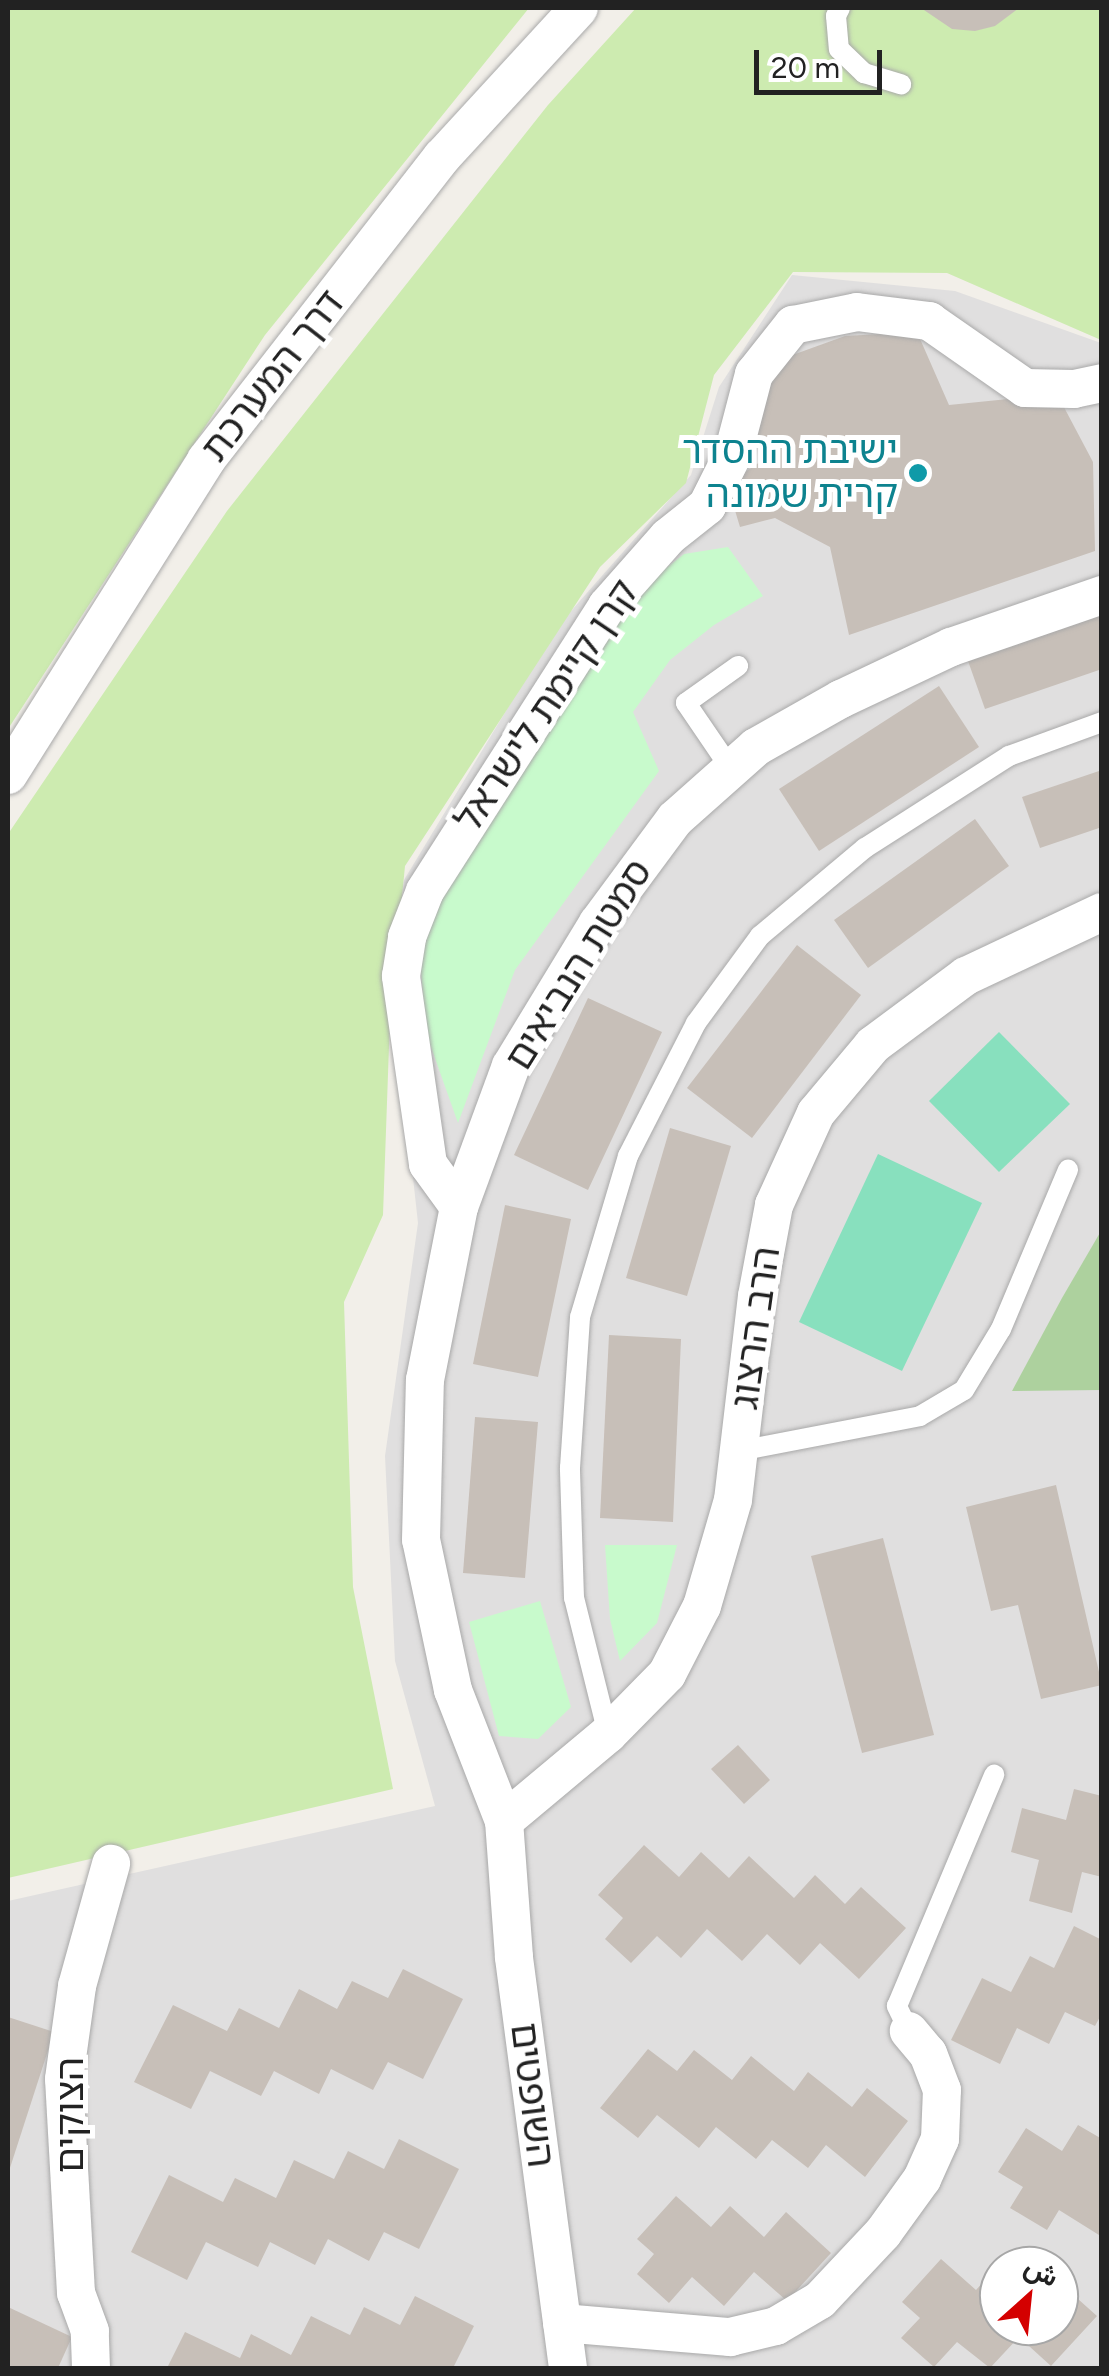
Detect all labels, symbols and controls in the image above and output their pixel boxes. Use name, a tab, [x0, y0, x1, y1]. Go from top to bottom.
scale bar	[759, 30, 886, 92]
text: 20 m	[771, 49, 840, 86]
street label: דרך המערכת	[192, 281, 354, 471]
place label: ישיבת ההסדר קרית שמונה	[682, 428, 898, 518]
marker: ישיבת ההסדר קרית שמונה	[907, 462, 929, 484]
street label: קרן קיימת לישראל	[446, 571, 648, 841]
street label: סמטת הנביאים	[496, 851, 662, 1079]
street label: הרב הרצוג	[722, 1244, 790, 1412]
street label: השופטים	[501, 2020, 563, 2170]
street label: הצוקים	[48, 2057, 94, 2173]
north arrow	[979, 2246, 1079, 2346]
text: ش	[1019, 2248, 1064, 2294]

